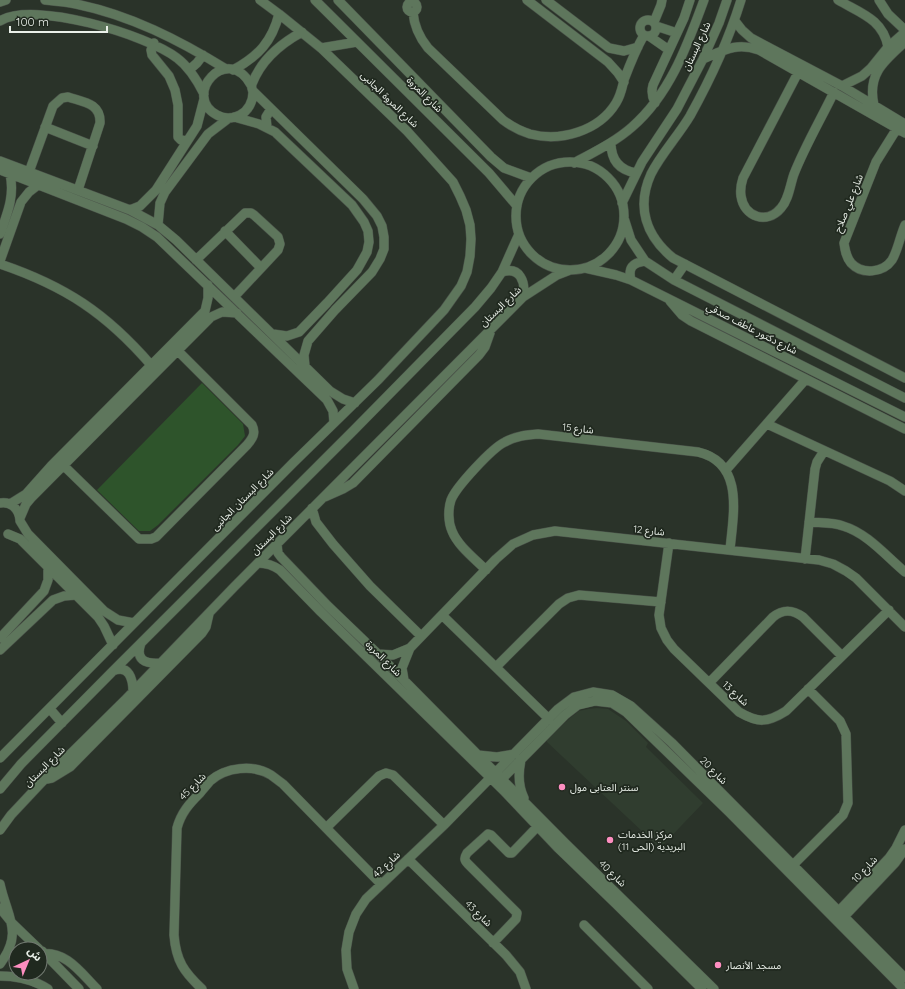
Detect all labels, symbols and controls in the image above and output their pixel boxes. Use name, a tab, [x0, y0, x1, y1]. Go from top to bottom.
scale bar	[10, 8, 107, 34]
text: 100 m	[16, 14, 49, 29]
street label: شارع البستان	[679, 19, 714, 73]
street label: شارع المروة الجانبى	[357, 68, 422, 131]
street label: شارع المروة	[403, 74, 445, 116]
street label: شارع علي صلاح	[831, 172, 867, 235]
street label: شارع البستان	[477, 283, 525, 330]
street label: شارع دكتور عاطف صدقي	[703, 300, 800, 358]
street label: شارع 15	[562, 420, 594, 438]
street label: شارع البستان الجانبى	[208, 465, 276, 533]
street label: شارع البستان	[248, 511, 294, 557]
street label: شارع 12	[633, 522, 665, 540]
street label: شارع المروة	[362, 638, 404, 680]
street label: شارع 13	[719, 678, 752, 709]
street label: شارع البستان	[21, 743, 68, 790]
street label: شارع 20	[696, 754, 730, 788]
street label: شارع 45	[176, 770, 209, 803]
place label: سنتر العتابى مول	[570, 781, 638, 794]
marker: سنتر العتابى مول	[557, 782, 567, 792]
place label: مركز الخدمات البريدية (الحى 11)	[618, 828, 685, 853]
marker: مركز الخدمات البريدية (الحى 11)	[605, 835, 615, 845]
street label: شارع 42	[370, 848, 404, 881]
street label: شارع 10	[849, 853, 881, 886]
street label: شارع 40	[595, 857, 629, 890]
street label: شارع 43	[462, 897, 495, 930]
north arrow	[8, 941, 48, 981]
text: ش	[25, 944, 45, 964]
place label: مسجد الأنصار	[725, 959, 781, 972]
marker: مسجد الأنصار	[713, 960, 723, 970]

